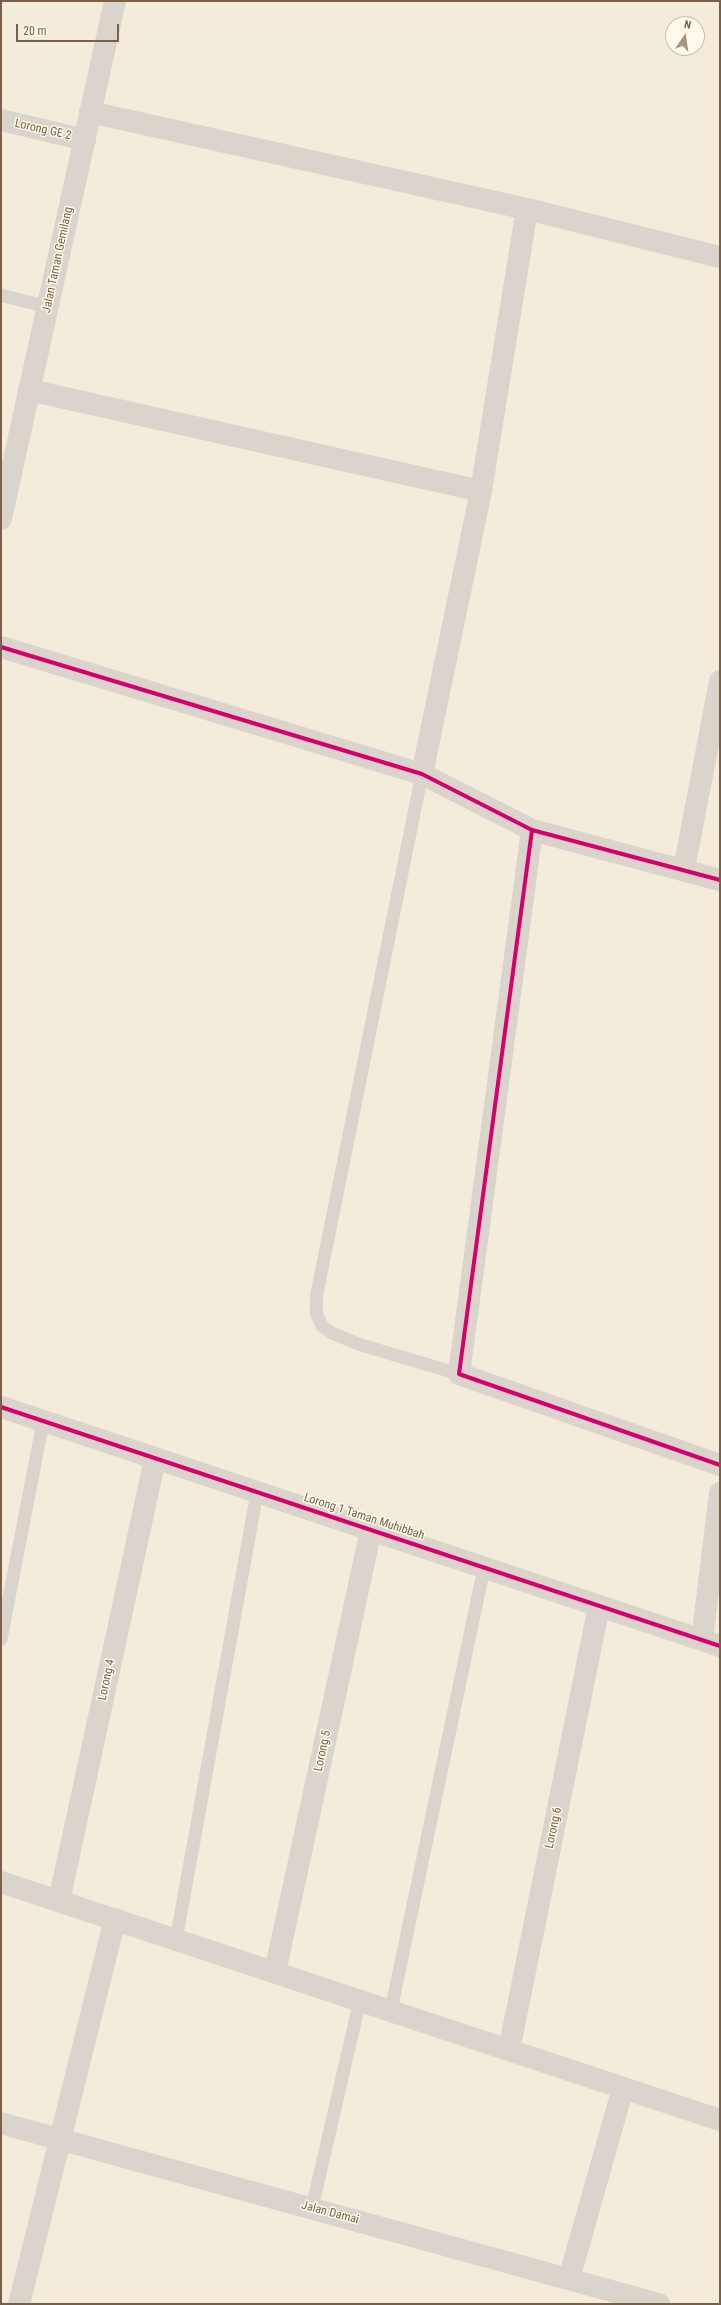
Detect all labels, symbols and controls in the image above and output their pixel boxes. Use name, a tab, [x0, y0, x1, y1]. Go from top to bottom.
scale bar	[18, 16, 121, 42]
north arrow	[665, 16, 705, 56]
text: N	[683, 18, 692, 32]
text: 20 m	[23, 24, 47, 38]
street label: Lorong GE 2	[13, 117, 73, 143]
street label: Jalan Taman Gemilang	[40, 206, 76, 314]
street label: Lorong 1 Taman Muhibbah	[302, 1491, 426, 1543]
street label: Lorong 4	[96, 1658, 118, 1702]
street label: Lorong 5	[312, 1729, 334, 1773]
street label: Lorong 6	[543, 1806, 565, 1850]
street label: Jalan Damai	[300, 2198, 360, 2228]

